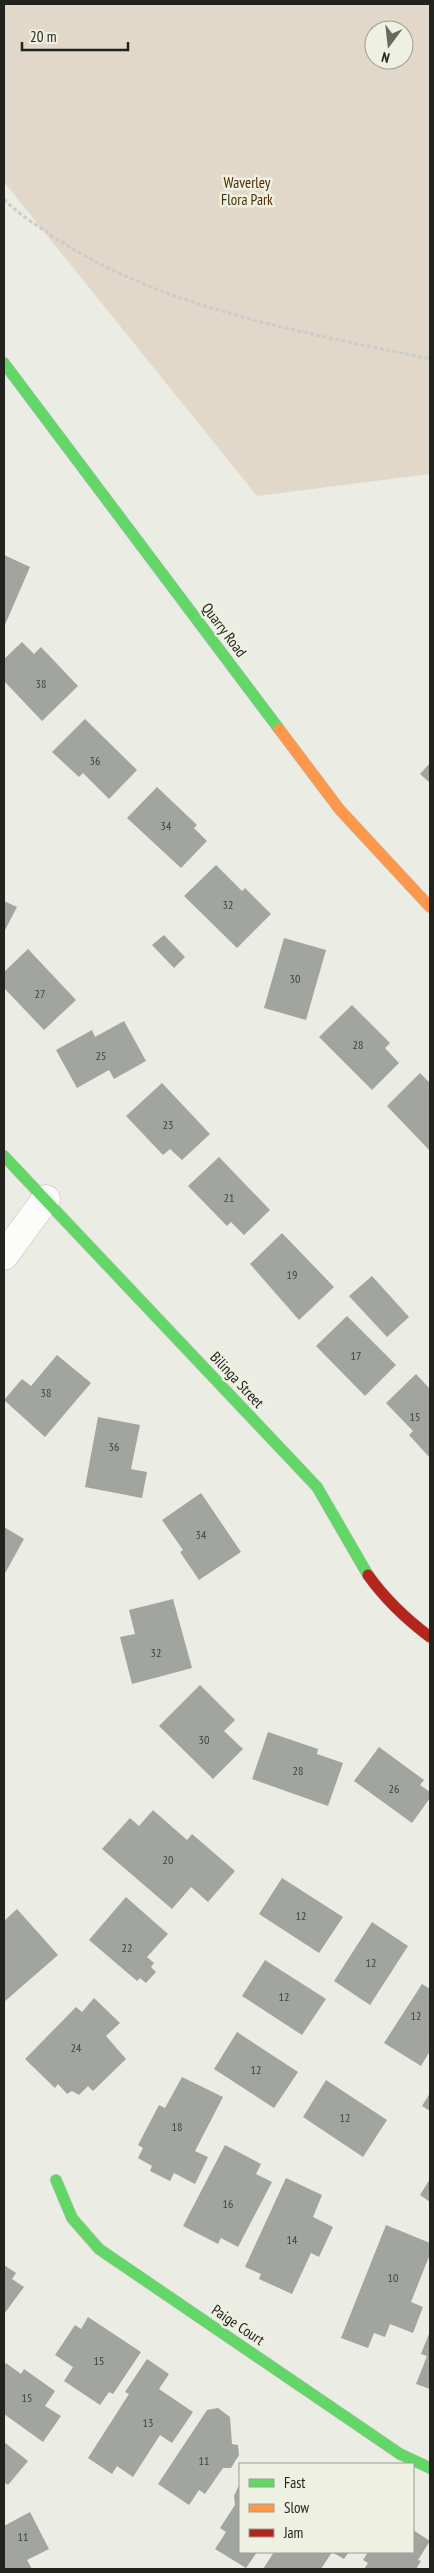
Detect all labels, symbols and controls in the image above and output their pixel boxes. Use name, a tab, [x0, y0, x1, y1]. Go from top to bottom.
scale bar	[22, 20, 129, 52]
north arrow	[364, 20, 414, 70]
text: 20 m	[30, 27, 56, 46]
text: N	[380, 48, 392, 67]
park label: Waverley Flora Park	[221, 173, 273, 209]
street label: Quarry Road	[198, 599, 251, 661]
house number: 38	[36, 676, 46, 691]
house number: 36	[90, 753, 100, 768]
house number: 34	[161, 818, 172, 833]
house number: 32	[223, 897, 233, 912]
house number: 30	[290, 971, 300, 986]
house number: 27	[35, 986, 45, 1001]
house number: 28	[353, 1037, 363, 1052]
house number: 25	[96, 1048, 106, 1063]
house number: 23	[163, 1117, 173, 1132]
house number: 21	[224, 1190, 234, 1205]
house number: 19	[287, 1267, 297, 1282]
street label: Bilinga Street	[206, 1347, 268, 1412]
house number: 17	[351, 1348, 361, 1363]
house number: 38	[41, 1385, 51, 1400]
house number: 15	[410, 1409, 420, 1424]
house number: 36	[109, 1439, 119, 1454]
house number: 34	[196, 1527, 207, 1542]
house number: 32	[151, 1645, 161, 1660]
house number: 30	[199, 1732, 209, 1747]
house number: 28	[293, 1763, 303, 1778]
house number: 26	[389, 1781, 399, 1796]
house number: 20	[163, 1852, 173, 1867]
house number: 12	[296, 1908, 306, 1923]
house number: 22	[122, 1940, 132, 1955]
house number: 12	[366, 1955, 376, 1970]
house number: 12	[279, 1989, 289, 2004]
house number: 12	[411, 2008, 421, 2023]
house number: 24	[71, 2040, 82, 2055]
house number: 12	[251, 2062, 261, 2077]
house number: 12	[340, 2110, 350, 2125]
house number: 18	[172, 2119, 182, 2134]
house number: 16	[223, 2196, 233, 2211]
house number: 14	[287, 2232, 298, 2247]
house number: 10	[388, 2270, 398, 2285]
street label: Paige Court	[208, 2300, 268, 2349]
house number: 15	[94, 2353, 104, 2368]
house number: 15	[22, 2390, 32, 2405]
house number: 13	[143, 2415, 153, 2430]
house number: 11	[199, 2453, 209, 2468]
legend	[239, 2463, 414, 2553]
text: Fast	[284, 2473, 305, 2492]
text: Slow	[284, 2498, 309, 2517]
text: Jam	[283, 2523, 303, 2542]
house number: 11	[18, 2529, 28, 2544]

